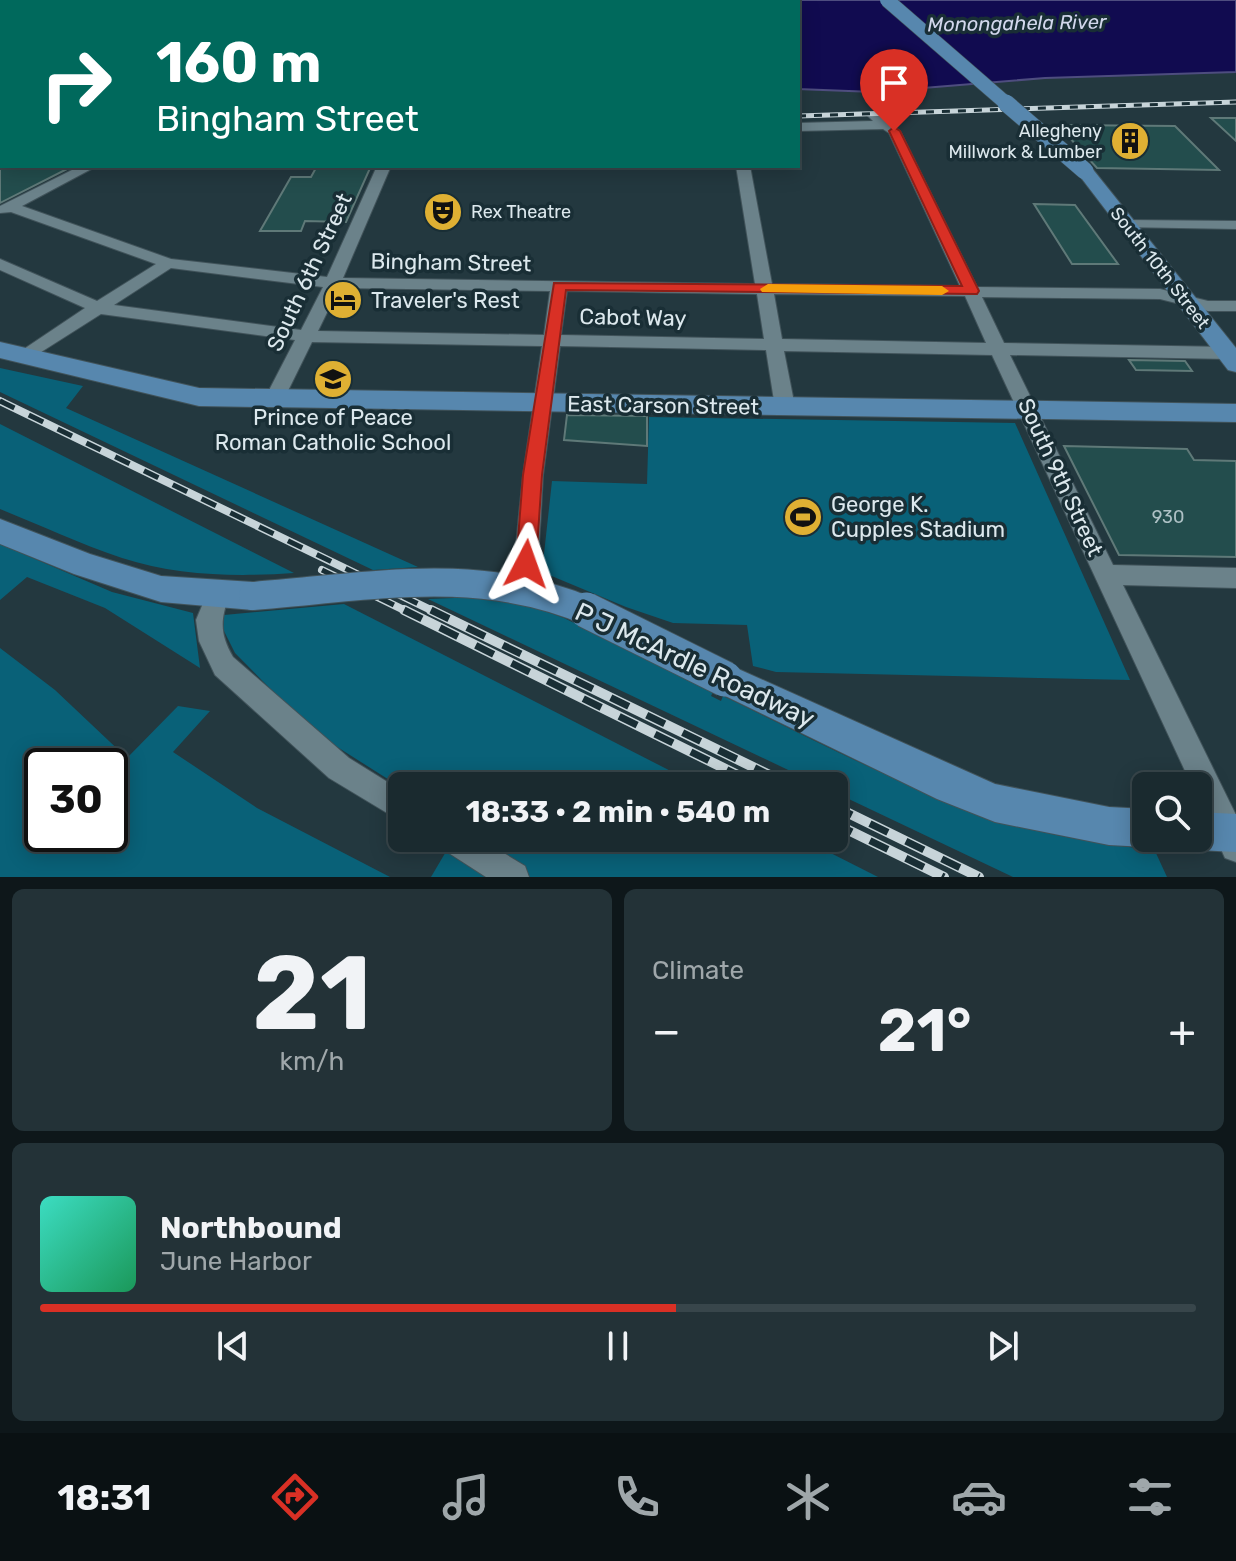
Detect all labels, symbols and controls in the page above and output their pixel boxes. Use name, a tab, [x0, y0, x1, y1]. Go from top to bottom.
water label: Monongahela River	[927, 9, 1108, 37]
text: 160 m	[156, 30, 322, 96]
icon: right	[24, 32, 128, 136]
pin	[860, 49, 928, 131]
icon: arrive	[872, 61, 916, 105]
text: Bingham Street	[156, 97, 419, 140]
place label: Allegheny Millwork & Lumber	[949, 120, 1102, 163]
building icon: Allegheny Millwork & Lumber	[1109, 120, 1151, 162]
street label: South 6th Street	[261, 189, 358, 356]
theatre icon: Rex Theatre	[422, 191, 464, 233]
place label: Rex Theatre	[471, 201, 571, 223]
street label: South 10th Street	[1106, 203, 1214, 333]
street label: Bingham Street	[370, 248, 532, 277]
hotel icon: Traveler's Rest	[322, 279, 364, 321]
place label: Traveler's Rest	[371, 287, 520, 314]
street label: Cabot Way	[579, 303, 687, 332]
school or university icon: Prince of Peace Roman Catholic School	[312, 358, 354, 400]
street label: East Carson Street	[567, 390, 760, 421]
street label: South 9th Street	[1012, 394, 1109, 561]
place label: Prince of Peace Roman Catholic School	[215, 404, 451, 456]
place label: George K. Cupples Stadium	[831, 491, 1005, 543]
sports icon: George K. Cupples Stadium	[782, 496, 824, 538]
house number: 930	[1152, 506, 1184, 528]
position arrow	[484, 522, 568, 606]
street label: P J McArdle Roadway	[570, 596, 819, 735]
speed limit sign: 30	[24, 748, 128, 852]
map controls	[1132, 772, 1212, 852]
button: search	[1132, 772, 1212, 852]
text: 18:33 · 2 min · 540 m	[466, 794, 770, 830]
text: 21	[252, 932, 372, 1055]
text: Climate	[652, 955, 744, 986]
text: 21°	[878, 995, 971, 1066]
text: −	[652, 1005, 681, 1057]
text: +	[1169, 1005, 1196, 1057]
text: km/h	[280, 1046, 344, 1077]
text: Northbound	[160, 1210, 342, 1246]
text: June Harbor	[160, 1246, 312, 1277]
icon: previous	[211, 1324, 255, 1368]
icon: pause	[596, 1324, 640, 1368]
icon: next	[981, 1324, 1025, 1368]
icon: directions	[267, 1469, 323, 1525]
icon: music	[438, 1469, 494, 1525]
icon: phone	[609, 1469, 665, 1525]
icon: climate	[780, 1469, 836, 1525]
icon: car	[951, 1469, 1007, 1525]
icon: filters	[1122, 1469, 1178, 1525]
text: 18:31	[58, 1476, 151, 1519]

